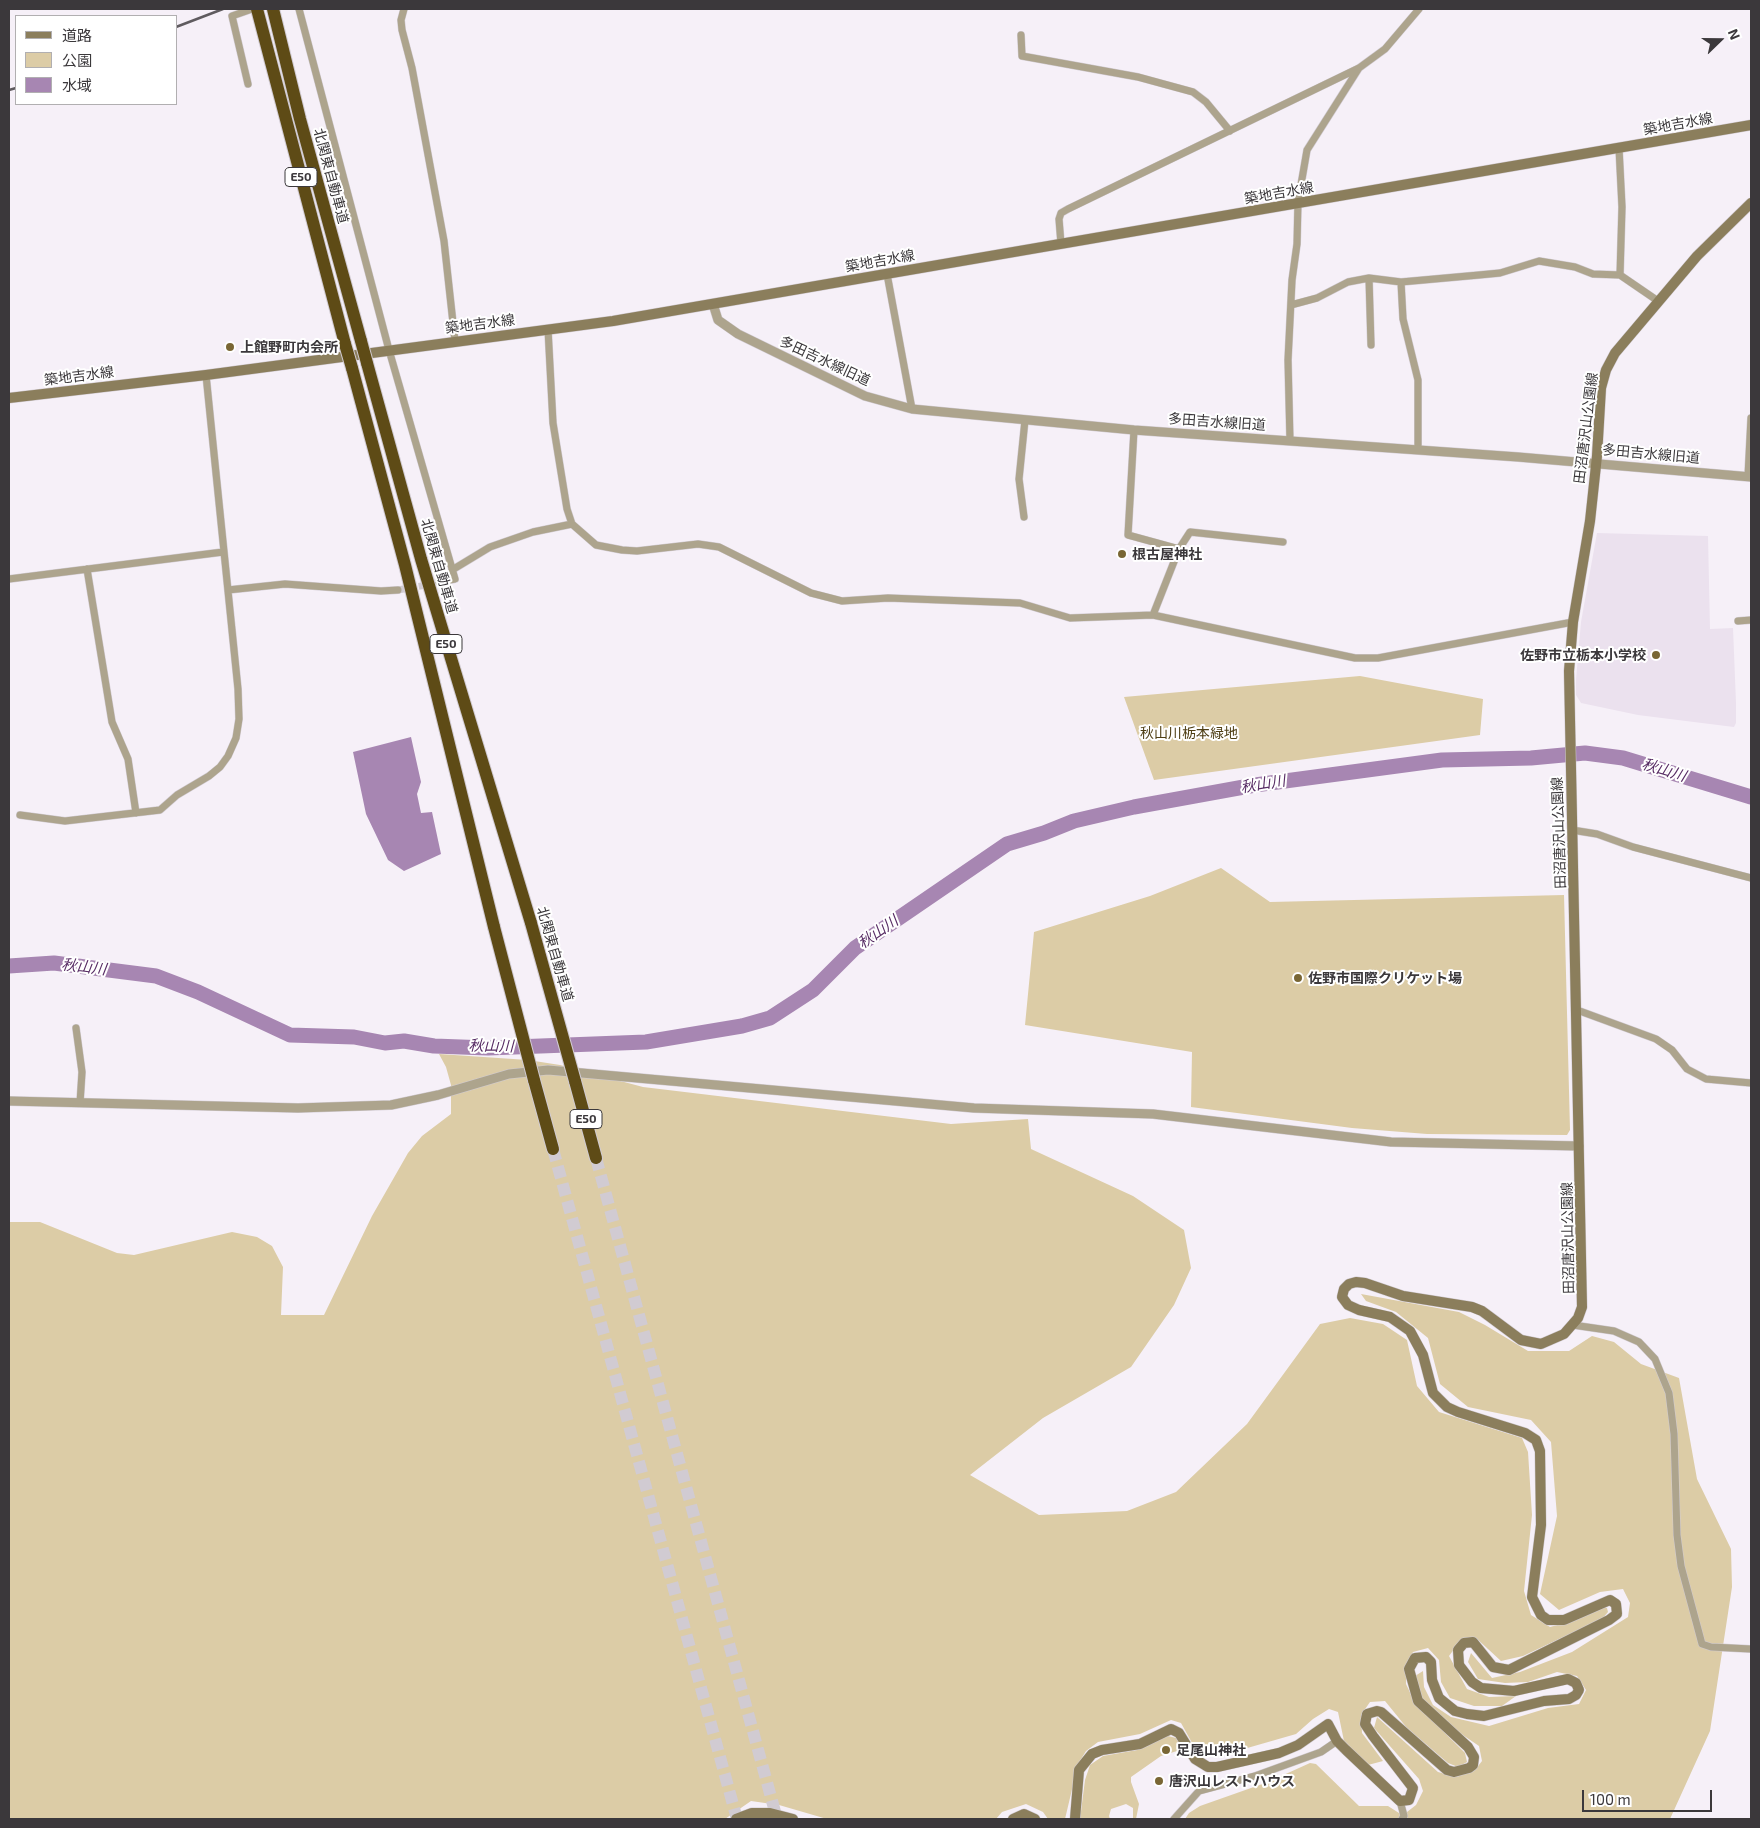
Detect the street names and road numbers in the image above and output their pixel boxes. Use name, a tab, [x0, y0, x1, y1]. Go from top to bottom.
street label: 築地吉水線	[1642, 110, 1714, 138]
street label: 北関東自動車道	[310, 126, 352, 226]
road number: E50	[285, 168, 317, 186]
street label: 築地吉水線	[1243, 179, 1315, 207]
street label: 築地吉水線	[844, 247, 916, 275]
street label: 築地吉水線	[444, 311, 516, 337]
street label: 多田吉水線旧道	[777, 333, 873, 389]
street label: 築地吉水線	[43, 363, 115, 389]
street label: 田沼唐沢山公園線	[1571, 371, 1601, 485]
street label: 多田吉水線旧道	[1168, 410, 1266, 434]
street label: 多田吉水線旧道	[1601, 441, 1701, 467]
street label: 北関東自動車道	[417, 517, 461, 615]
road number: E50	[430, 634, 462, 654]
street label: 田沼唐沢山公園線	[1549, 777, 1569, 889]
street label: 北関東自動車道	[533, 905, 577, 1003]
road number: E50	[570, 1110, 602, 1128]
street label: 田沼唐沢山公園線	[1559, 1182, 1577, 1294]

